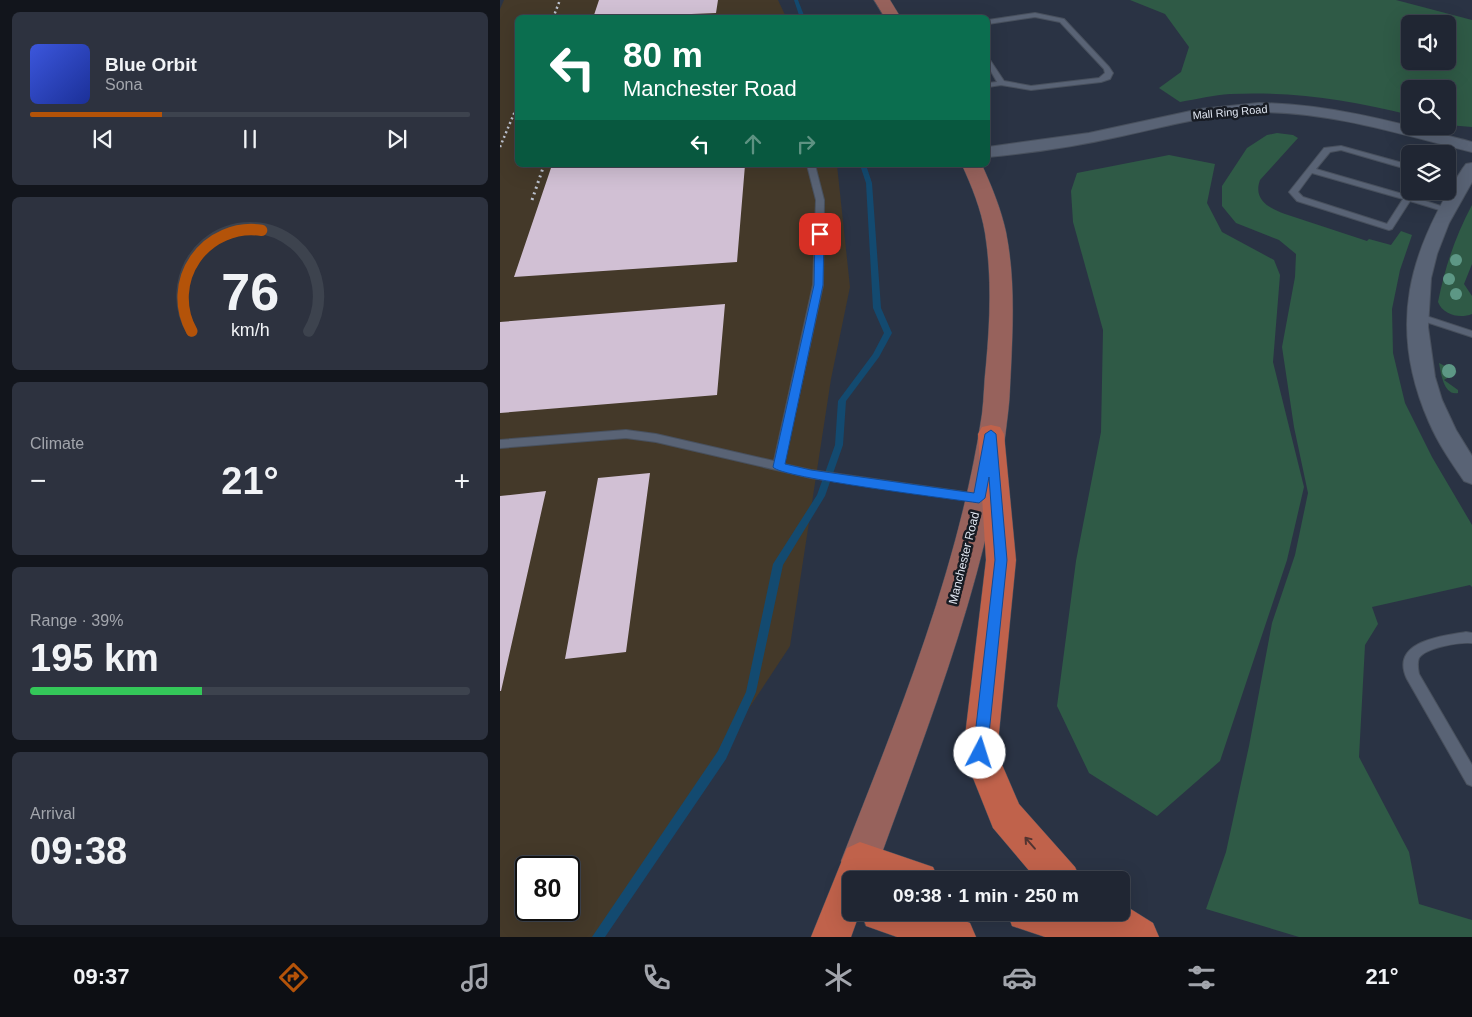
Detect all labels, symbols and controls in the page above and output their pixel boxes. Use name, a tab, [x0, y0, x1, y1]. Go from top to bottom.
map controls	[1401, 15, 1456, 200]
button: sound	[1401, 15, 1456, 70]
icon: left	[540, 35, 605, 100]
text: 80 m	[623, 35, 703, 74]
text: Blue Orbit	[105, 54, 197, 75]
text: Sona	[105, 76, 142, 93]
text: Manchester Road	[623, 76, 797, 101]
button: search	[1401, 80, 1456, 135]
street label: Mall Ring Road	[1192, 103, 1268, 121]
icon: previous	[89, 125, 117, 153]
icon: pause	[236, 125, 264, 153]
icon: next	[383, 125, 411, 153]
icon: left	[686, 130, 714, 158]
icon: ahead	[739, 130, 767, 158]
icon: right	[792, 130, 820, 158]
button: layers	[1401, 145, 1456, 200]
pin	[799, 213, 841, 255]
icon: arrive	[806, 220, 834, 248]
text: 76	[221, 263, 279, 321]
text: km/h	[231, 320, 269, 340]
text: Climate	[30, 435, 84, 452]
text: 21°	[221, 460, 279, 502]
text: −	[30, 465, 46, 496]
text: +	[454, 465, 470, 496]
street label: Manchester Road	[946, 510, 982, 606]
text: Range · 39%	[30, 612, 123, 629]
text: 195 km	[30, 637, 159, 679]
position arrow	[953, 726, 1005, 778]
text: Arrival	[30, 805, 75, 822]
text: 09:38	[30, 830, 127, 872]
one-way arrow	[1024, 836, 1036, 849]
speed limit sign: 80	[515, 856, 580, 921]
text: 09:38 · 1 min · 250 m	[893, 885, 1079, 906]
icon: directions	[276, 960, 311, 995]
icon: music	[458, 960, 493, 995]
icon: phone	[639, 960, 674, 995]
icon: climate	[821, 960, 856, 995]
icon: car	[1002, 960, 1037, 995]
icon: filters	[1184, 960, 1219, 995]
text: 09:37	[73, 964, 130, 989]
text: 21°	[1365, 964, 1399, 989]

